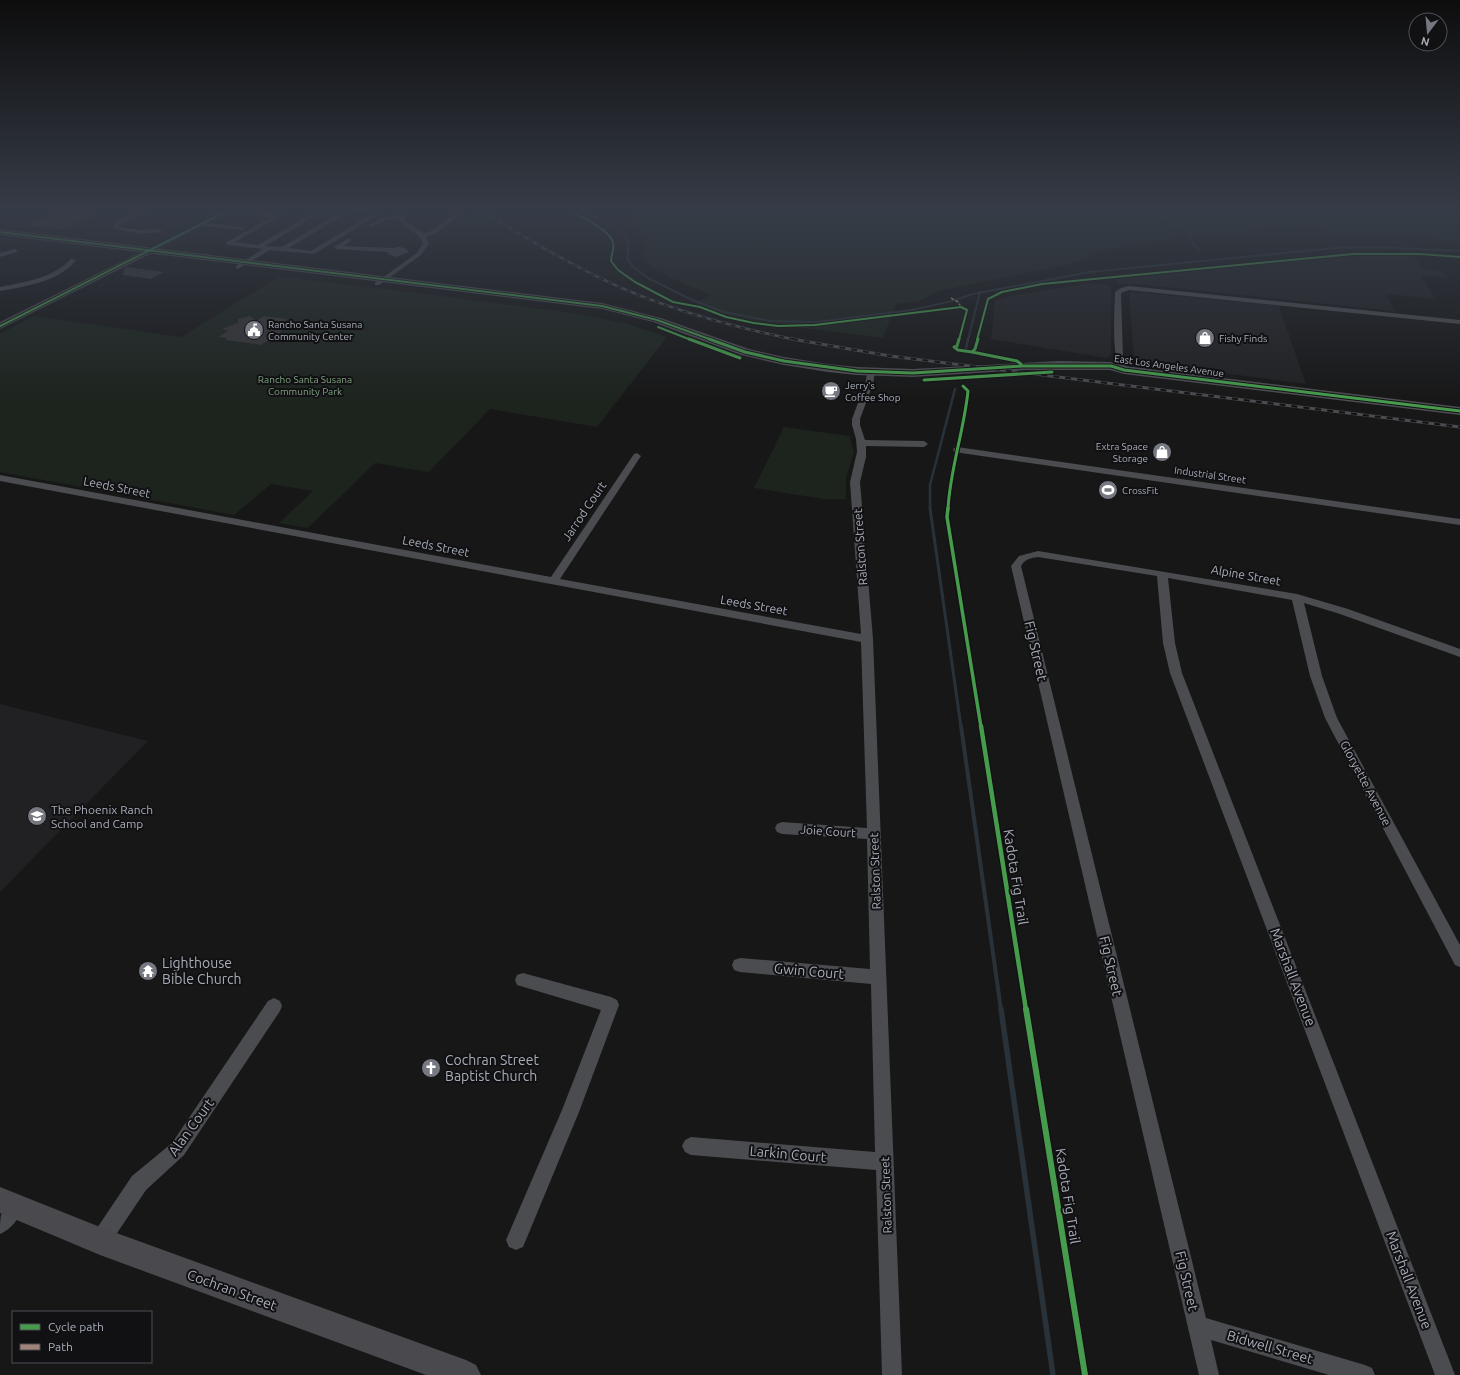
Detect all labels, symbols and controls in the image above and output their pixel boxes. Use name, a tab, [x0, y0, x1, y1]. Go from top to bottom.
north arrow	[1408, 12, 1448, 52]
text: N	[1420, 35, 1431, 49]
public building icon: Rancho Santa Susana Community Center	[243, 319, 265, 341]
place label: Rancho Santa Susana Community Center	[268, 319, 362, 342]
shop icon: Fishy Finds	[1194, 327, 1216, 349]
place label: Fishy Finds	[1219, 333, 1267, 344]
street label: East Los Angeles Avenue	[1113, 353, 1225, 379]
park label: Rancho Santa Susana Community Park	[258, 374, 352, 397]
cafe icon: Jerry's Coffee Shop	[820, 380, 842, 402]
place label: Jerry's Coffee Shop	[845, 380, 901, 403]
place label: Extra Space Storage	[1096, 441, 1148, 464]
shop icon: Extra Space Storage	[1151, 441, 1173, 463]
street label: Industrial Street	[1173, 465, 1247, 485]
street label: Leeds Street	[82, 474, 152, 500]
street label: Jarrod Court	[559, 479, 609, 543]
sports icon: CrossFit	[1097, 479, 1119, 501]
place label: CrossFit	[1122, 485, 1158, 496]
street label: Ralston Street	[851, 508, 869, 586]
street label: Leeds Street	[401, 533, 471, 559]
street label: Alpine Street	[1210, 562, 1282, 588]
street label: Leeds Street	[719, 593, 789, 617]
street label: Fig Street	[1021, 619, 1051, 683]
street label: Gloryette Avenue	[1338, 738, 1394, 828]
place label: The Phoenix Ranch School and Camp	[51, 803, 153, 830]
school or university icon: The Phoenix Ranch School and Camp	[26, 805, 48, 827]
street label: Joie Court	[800, 823, 857, 839]
street label: Kadota Fig Trail	[1001, 828, 1032, 926]
street label: Ralston Street	[867, 832, 883, 910]
street label: Marshall Avenue	[1267, 926, 1319, 1028]
street label: Fig Street	[1096, 934, 1126, 998]
place label: Lighthouse Bible Church	[162, 955, 241, 987]
temple icon: Lighthouse Bible Church	[137, 960, 159, 982]
street label: Gwin Court	[773, 960, 845, 982]
place label: Cochran Street Baptist Church	[445, 1052, 540, 1084]
church icon: Cochran Street Baptist Church	[420, 1057, 442, 1079]
street label: Alan Court	[165, 1095, 217, 1159]
street label: Larkin Court	[749, 1143, 827, 1165]
street label: Kadota Fig Trail	[1053, 1147, 1084, 1245]
street label: Ralston Street	[878, 1156, 894, 1234]
street label: Marshall Avenue	[1383, 1229, 1435, 1331]
street label: Fig Street	[1172, 1249, 1202, 1313]
street label: Cochran Street	[185, 1266, 279, 1314]
legend	[12, 1311, 152, 1363]
text: Cycle path	[48, 1320, 104, 1333]
street label: Bidwell Street	[1225, 1327, 1315, 1367]
text: Path	[48, 1340, 73, 1353]

